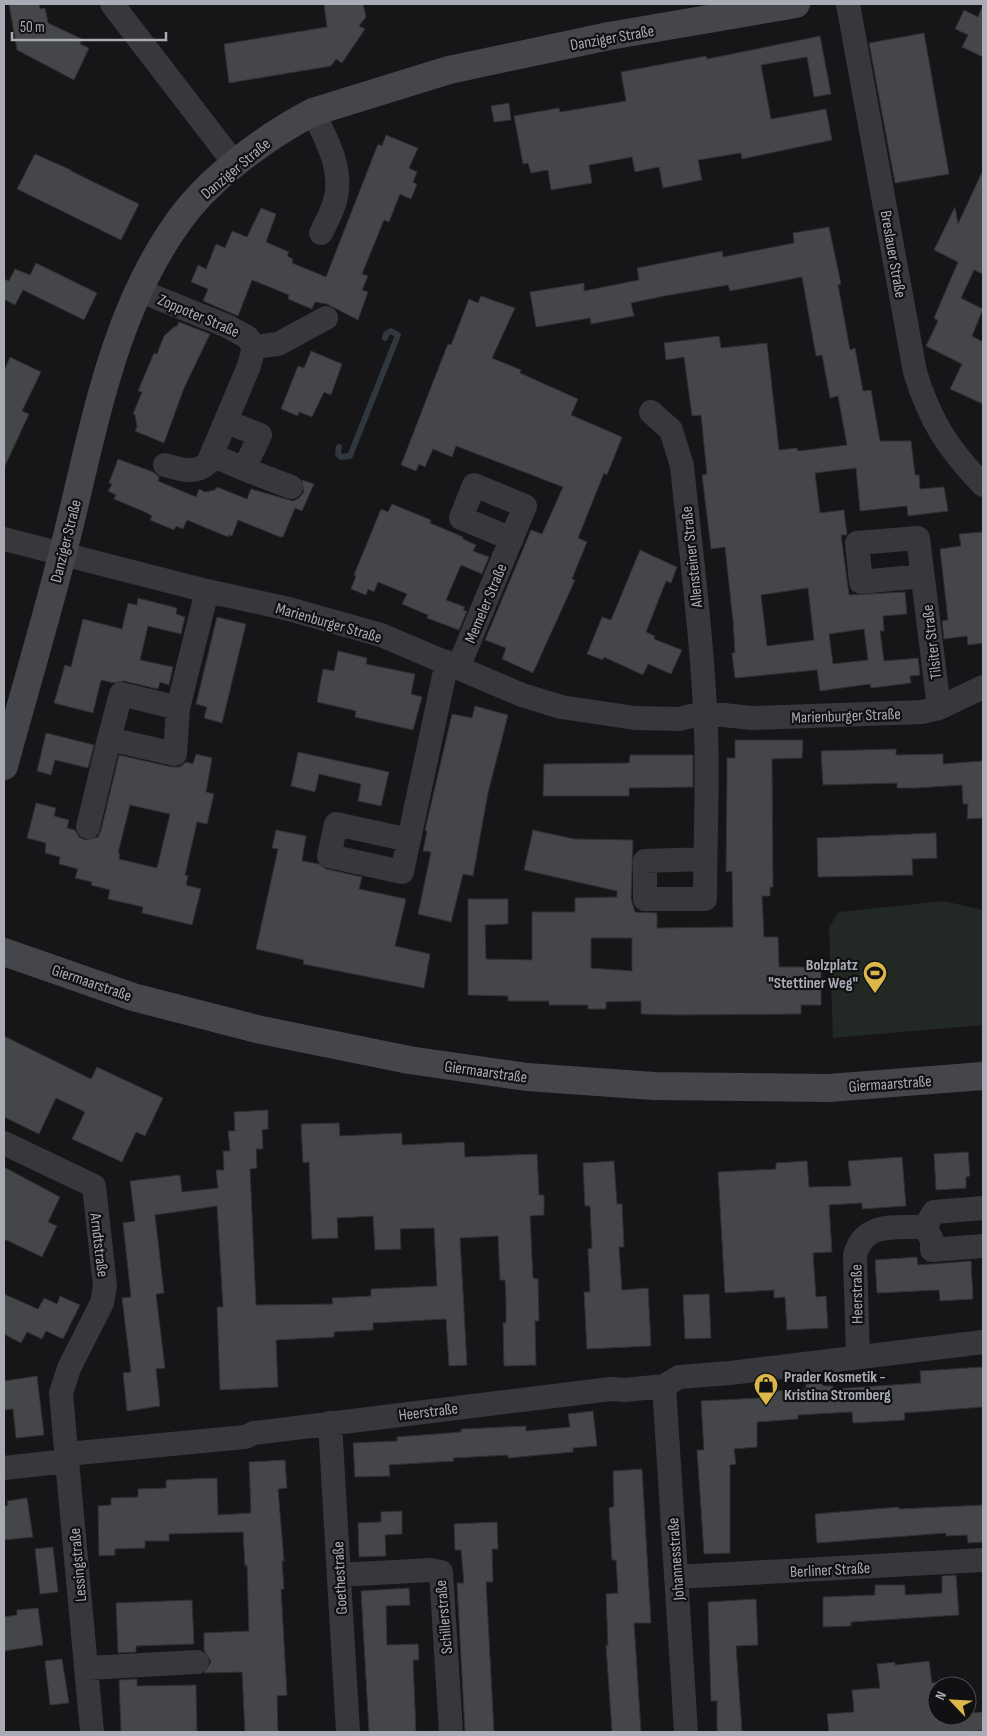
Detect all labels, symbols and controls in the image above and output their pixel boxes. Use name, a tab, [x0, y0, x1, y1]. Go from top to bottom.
scale bar	[12, 10, 166, 42]
text: 50 m	[20, 18, 45, 37]
street label: Danziger Straße	[569, 22, 656, 55]
street label: Danziger Straße	[197, 135, 275, 204]
street label: Breslauer Straße	[875, 209, 910, 299]
street label: Zoppoter Straße	[155, 291, 242, 342]
street label: Danziger Straße	[47, 498, 86, 585]
street label: Allensteiner Straße	[678, 505, 707, 610]
street label: Memeler Straße	[461, 561, 512, 646]
street label: Marienburger Straße	[273, 599, 384, 648]
street label: Tilsiter Straße	[918, 604, 946, 680]
street label: Marienburger Straße	[791, 705, 901, 728]
place label: Bolzplatz "Stettiner Weg"	[768, 956, 858, 993]
sports icon: Bolzplatz "Stettiner Weg"	[862, 960, 888, 994]
street label: Giermaarstraße	[49, 961, 134, 1006]
street label: Giermaarstraße	[443, 1057, 528, 1088]
street label: Giermaarstraße	[848, 1072, 932, 1097]
street label: Arndtstraße	[85, 1211, 112, 1278]
street label: Heerstraße	[847, 1264, 868, 1324]
place label: Prader Kosmetik - Kristina Stromberg	[784, 1368, 891, 1405]
shop icon: Prader Kosmetik - Kristina Stromberg	[753, 1372, 779, 1406]
street label: Heerstraße	[397, 1399, 459, 1426]
street label: Johannesstraße	[664, 1517, 689, 1602]
street label: Lessingstraße	[66, 1527, 91, 1603]
street label: Goethestraße	[329, 1541, 352, 1615]
street label: Berliner Straße	[790, 1559, 871, 1582]
street label: Schillerstraße	[432, 1579, 457, 1655]
north arrow	[927, 1676, 977, 1726]
text: N	[931, 1689, 950, 1703]

